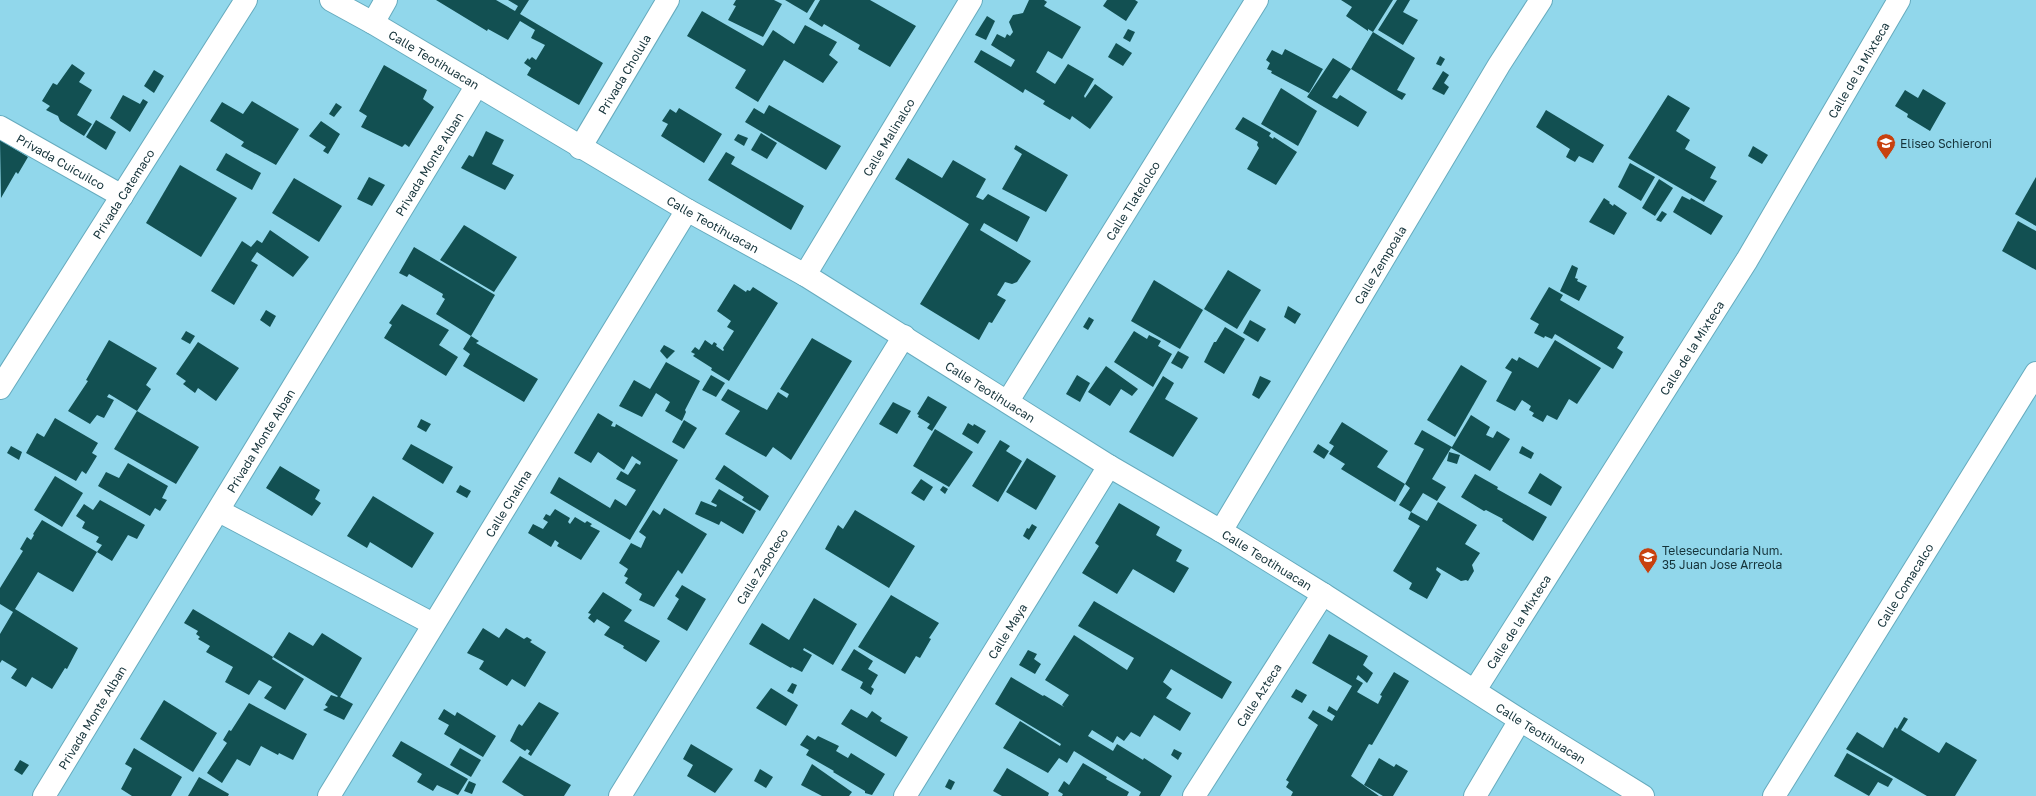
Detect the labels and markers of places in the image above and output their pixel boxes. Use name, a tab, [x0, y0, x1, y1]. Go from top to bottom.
school or university icon: Eliseo Schieroni	[1875, 132, 1897, 160]
place label: Eliseo Schieroni	[1900, 136, 1992, 151]
place label: Telesecundaria Num. 35 Juan Jose Arreola	[1662, 543, 1783, 572]
school or university icon: Telesecundaria Num. 35 Juan Jose Arreola	[1637, 546, 1659, 574]

